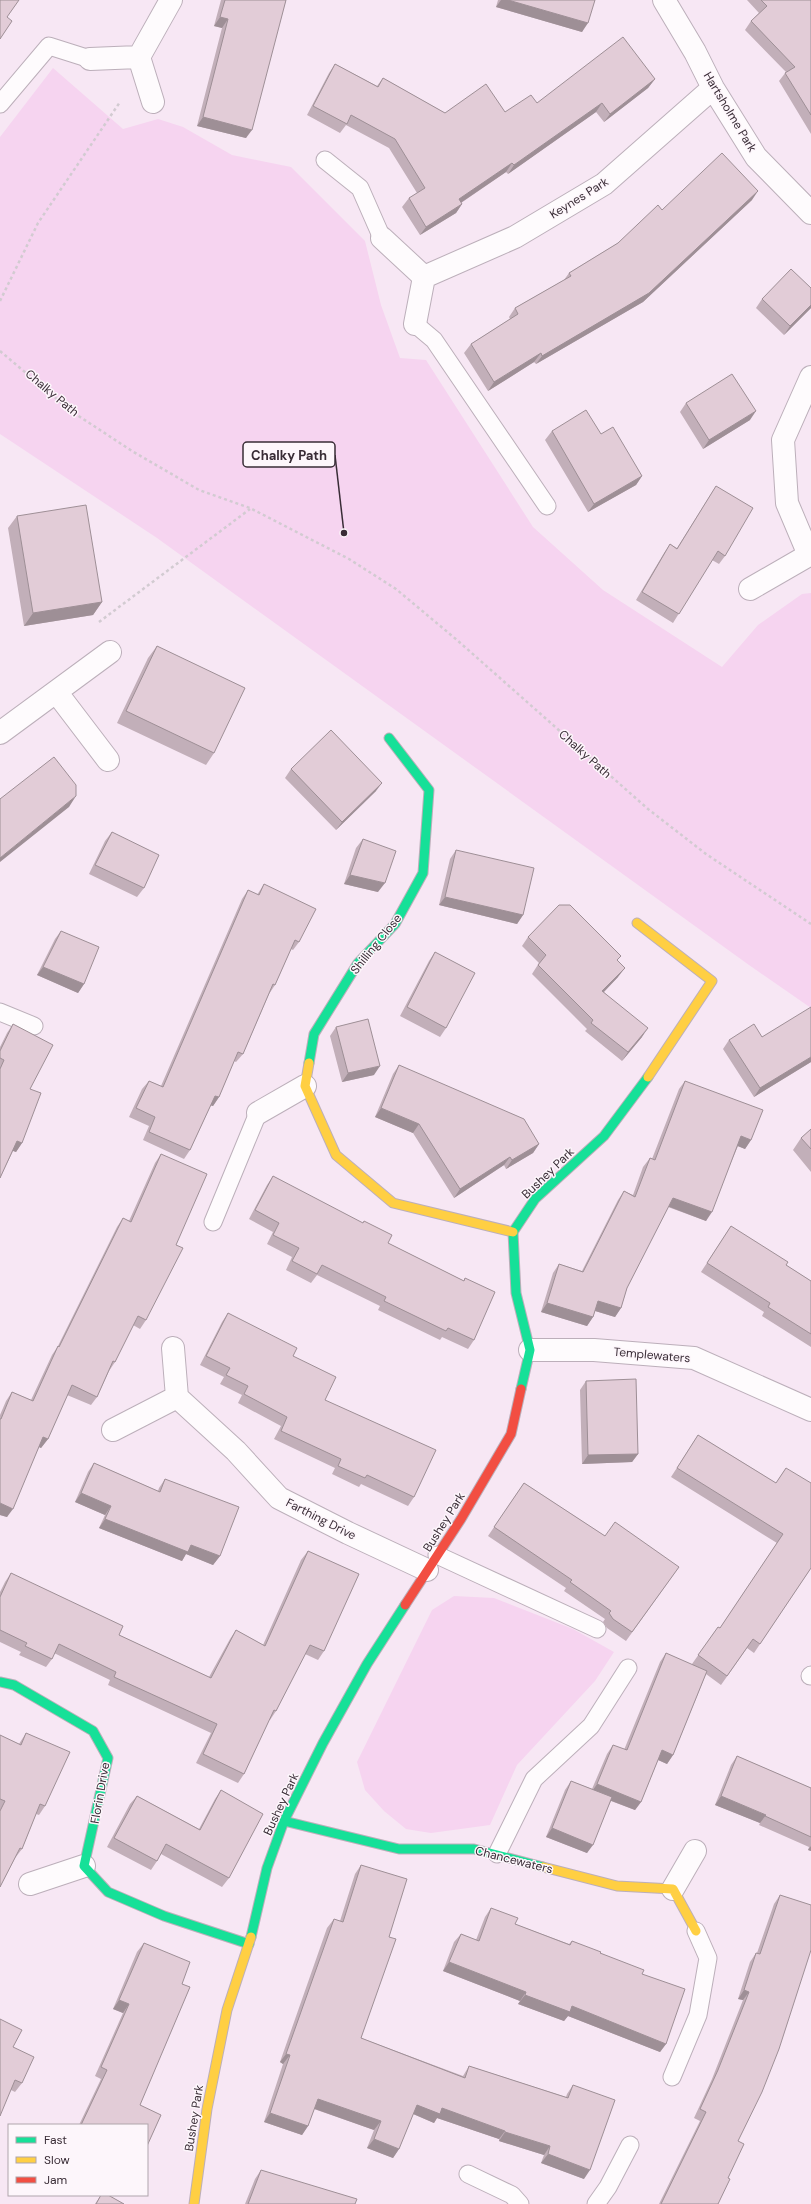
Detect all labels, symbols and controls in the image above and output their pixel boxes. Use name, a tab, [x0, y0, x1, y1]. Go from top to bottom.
street label: Hartsholme Park	[700, 69, 760, 155]
street label: Keynes Park	[547, 174, 611, 222]
street label: Chalky Path	[22, 366, 82, 420]
callout: Chalky Path	[243, 442, 335, 467]
text: Chalky Path	[251, 447, 327, 464]
street label: Chalky Path	[555, 726, 615, 782]
street label: Shilling Close	[347, 910, 405, 977]
street label: Bushey Park	[518, 1144, 578, 1202]
street label: Templewaters	[613, 1344, 691, 1366]
street label: Bushey Park	[419, 1489, 469, 1555]
street label: Farthing Drive	[283, 1494, 359, 1544]
street label: Florin Drive	[87, 1761, 113, 1825]
street label: Bushey Park	[260, 1770, 302, 1838]
street label: Chancewaters	[474, 1843, 554, 1877]
street label: Bushey Park	[181, 2084, 207, 2152]
legend	[8, 2124, 148, 2196]
text: Fast	[44, 2132, 67, 2148]
text: Slow	[44, 2152, 70, 2168]
text: Jam	[44, 2172, 67, 2188]

